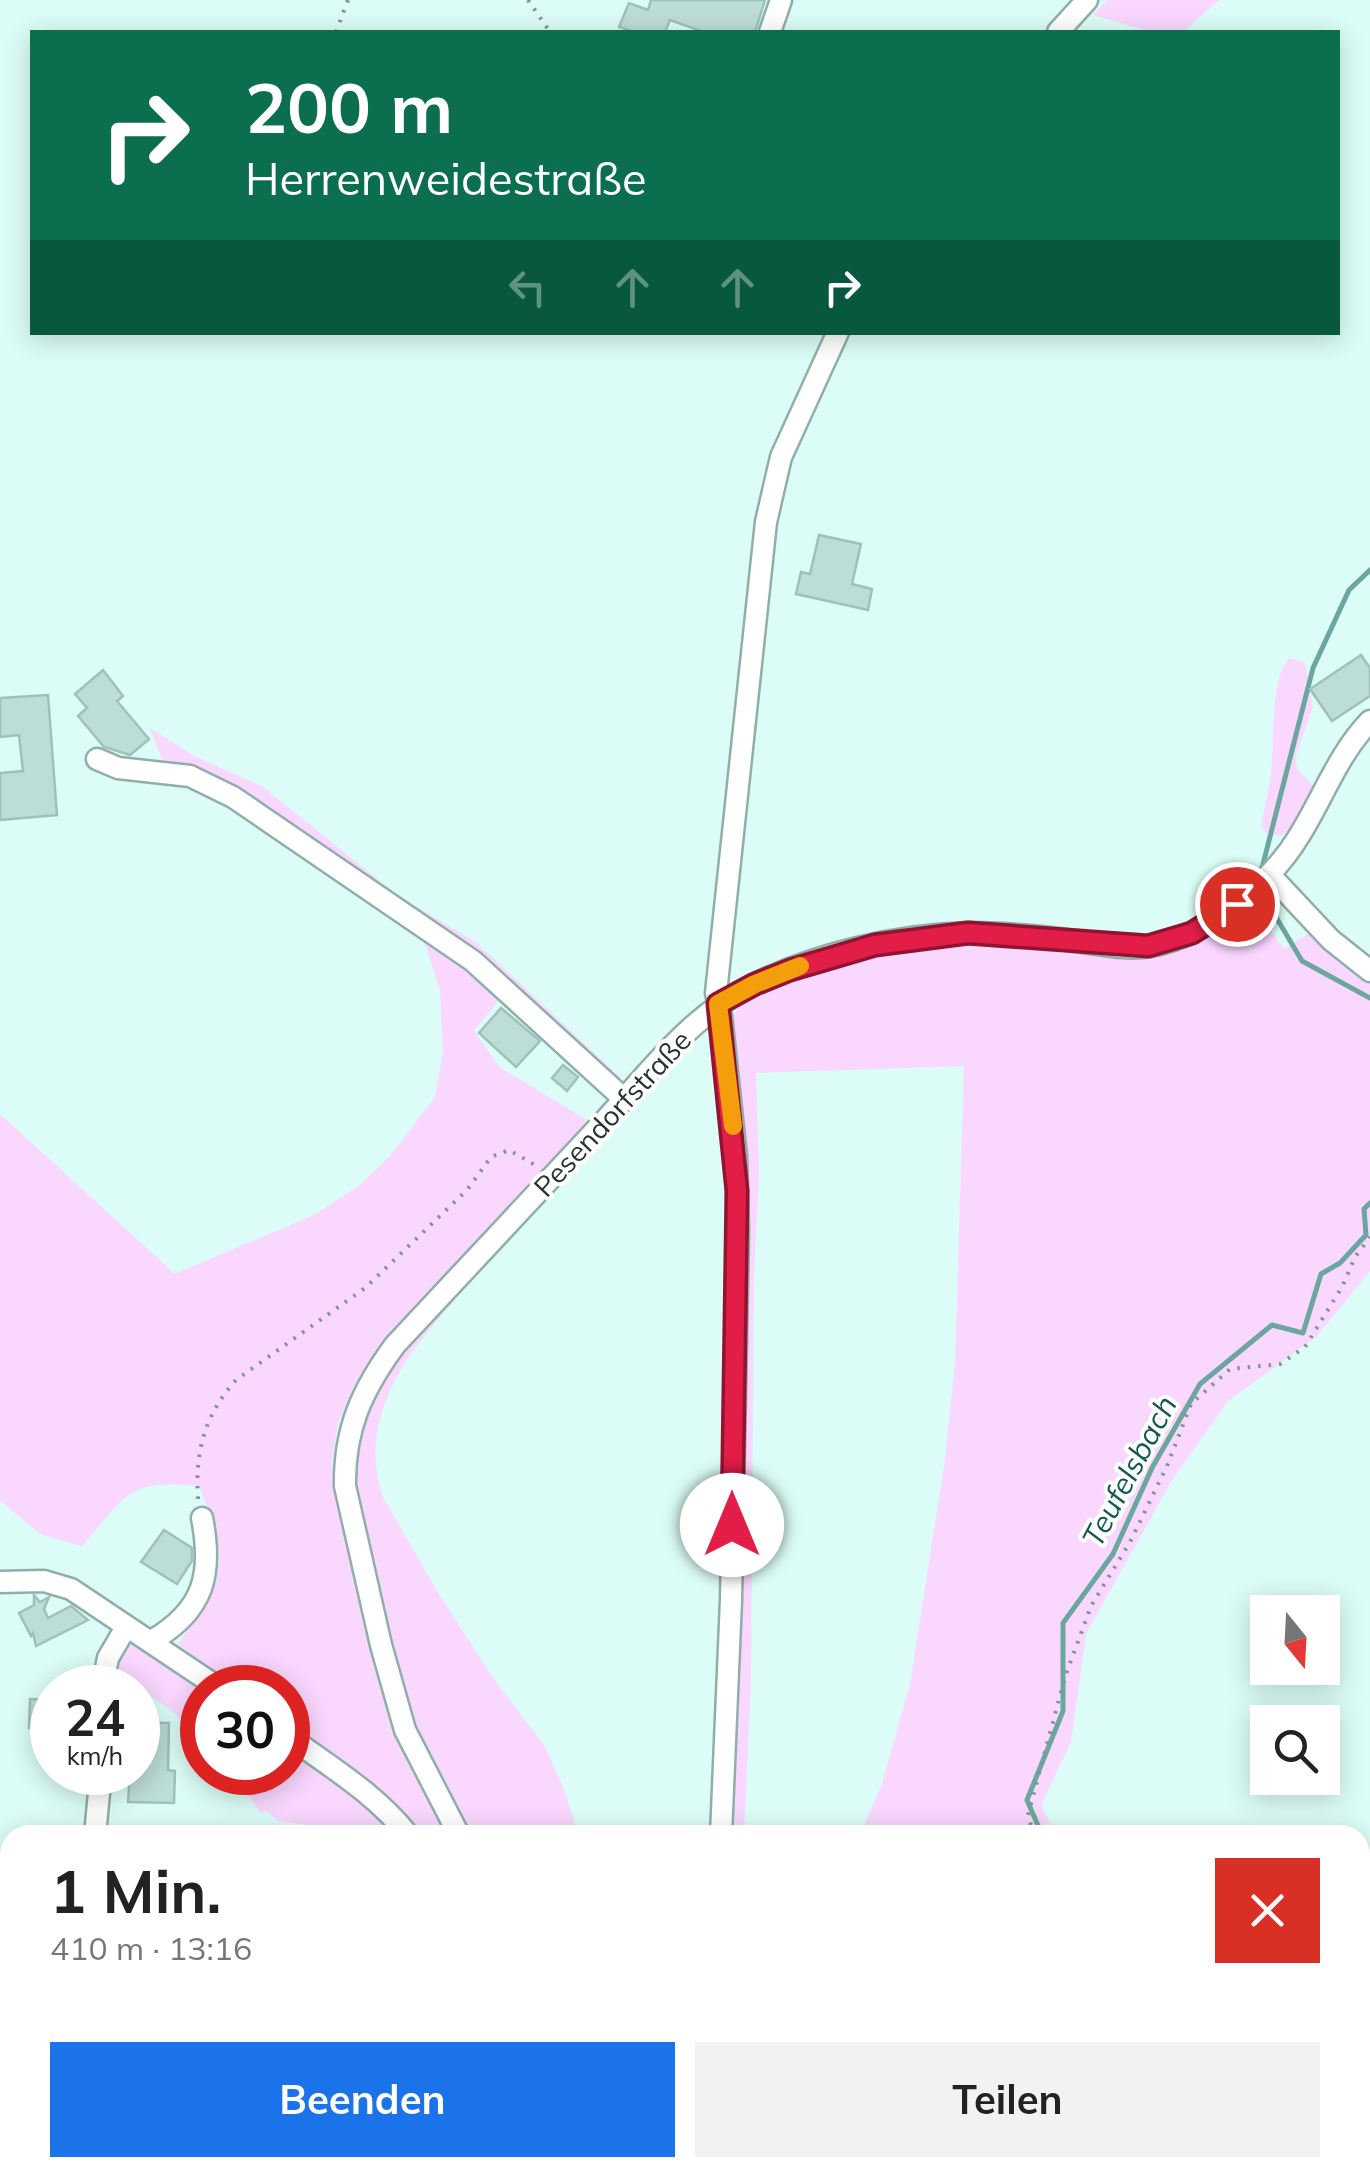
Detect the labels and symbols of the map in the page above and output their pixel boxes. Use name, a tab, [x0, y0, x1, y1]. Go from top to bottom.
pin	[1195, 862, 1280, 947]
street label: Pesendorfstraße	[526, 1023, 698, 1203]
water label: Teufelsbach	[1073, 1389, 1185, 1553]
position arrow	[680, 1473, 784, 1577]
north arrow	[1250, 1595, 1340, 1685]
speed limit sign: 30	[180, 1665, 310, 1795]

